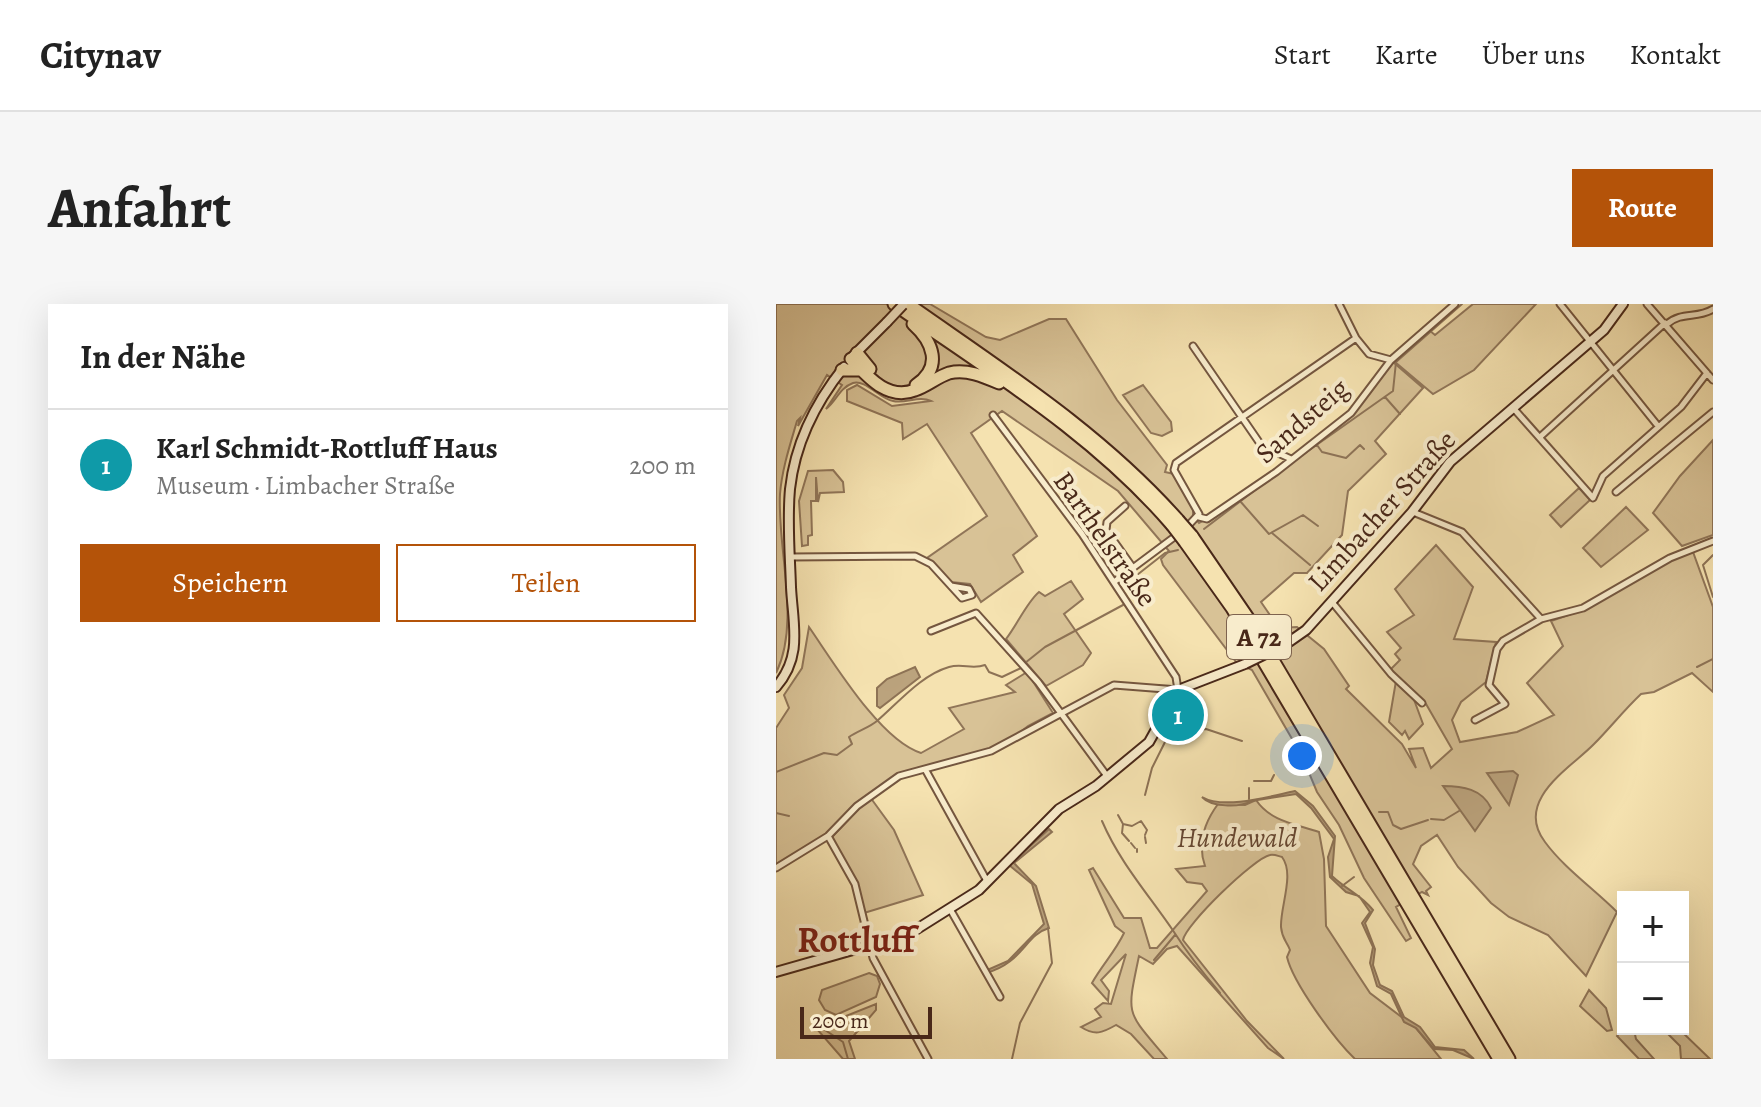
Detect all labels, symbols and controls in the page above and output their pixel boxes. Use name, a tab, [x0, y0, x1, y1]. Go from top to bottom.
text: Citynav	[40, 29, 161, 81]
text: Start	[1274, 36, 1331, 74]
text: Karte	[1375, 36, 1438, 74]
text: Über uns	[1482, 36, 1586, 74]
text: Kontakt	[1630, 36, 1721, 74]
button: Route	[1572, 169, 1713, 247]
text: Anfahrt	[48, 170, 231, 246]
text: In der Nähe	[80, 333, 246, 380]
street label: Sandsteig	[1247, 370, 1357, 472]
street label: Limbacher Straße	[1299, 422, 1465, 600]
text: Karl Schmidt-Rottluff Haus	[156, 428, 498, 468]
text: 1	[101, 448, 111, 483]
text: 200 m	[629, 448, 696, 483]
street label: Barthelstraße	[1044, 464, 1166, 614]
text: Museum · Limbacher Straße	[156, 468, 455, 503]
button: Speichern	[80, 544, 380, 622]
button: Teilen	[396, 544, 696, 622]
road number: A 72	[1227, 615, 1291, 659]
pin: 1	[1152, 685, 1204, 745]
your location	[1282, 736, 1322, 776]
park label: Hundewald	[1177, 819, 1297, 857]
map controls	[1617, 891, 1689, 1035]
button: +	[1617, 891, 1689, 963]
district label: Rottluff	[797, 915, 920, 964]
button: −	[1617, 963, 1689, 1035]
scale bar	[800, 1003, 932, 1039]
text: 200 m	[812, 1006, 869, 1036]

